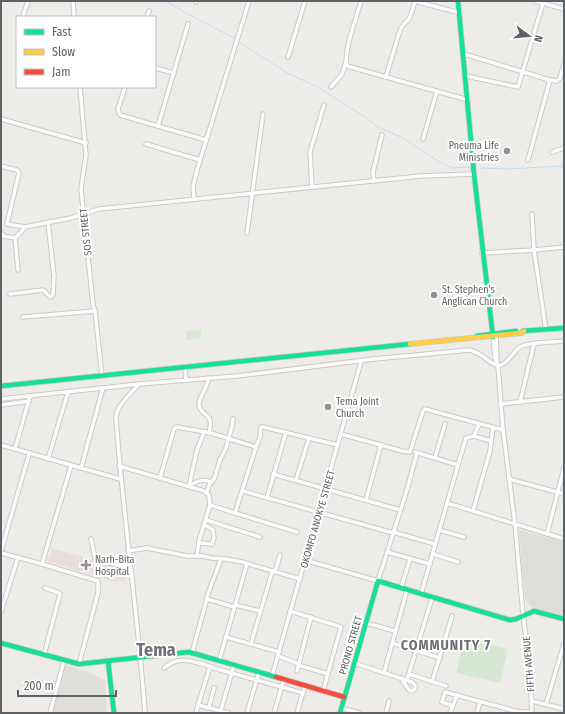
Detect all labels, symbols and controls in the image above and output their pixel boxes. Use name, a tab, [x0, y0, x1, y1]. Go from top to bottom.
legend	[16, 16, 156, 88]
north arrow	[509, 16, 549, 56]
text: Fast	[52, 25, 71, 39]
text: N	[531, 34, 545, 44]
text: Slow	[52, 45, 75, 59]
text: Jam	[52, 65, 70, 79]
place label: Pneuma Life Ministries	[449, 140, 499, 164]
marker: Pneuma Life Ministries	[502, 146, 512, 156]
street label: SOS STREET	[78, 207, 94, 256]
place label: St. Stephen's Anglican Church	[442, 284, 507, 308]
marker: St. Stephen's Anglican Church	[429, 290, 439, 300]
place label: Tema Joint Church	[336, 396, 380, 420]
marker: Tema Joint Church	[323, 402, 333, 412]
street label: OKOMFO ANOKYE STREET	[298, 469, 338, 570]
place label: Narh-Bita Hospital	[95, 554, 135, 578]
marker: Narh-Bita Hospital	[80, 559, 92, 571]
street label: PRONO STREET	[337, 614, 365, 676]
street label: FIFTH AVENUE	[521, 635, 537, 692]
district label: COMMUNITY 7	[401, 637, 491, 654]
district label: Tema	[136, 639, 176, 661]
scale bar	[18, 672, 116, 698]
text: 200 m	[24, 679, 54, 693]

